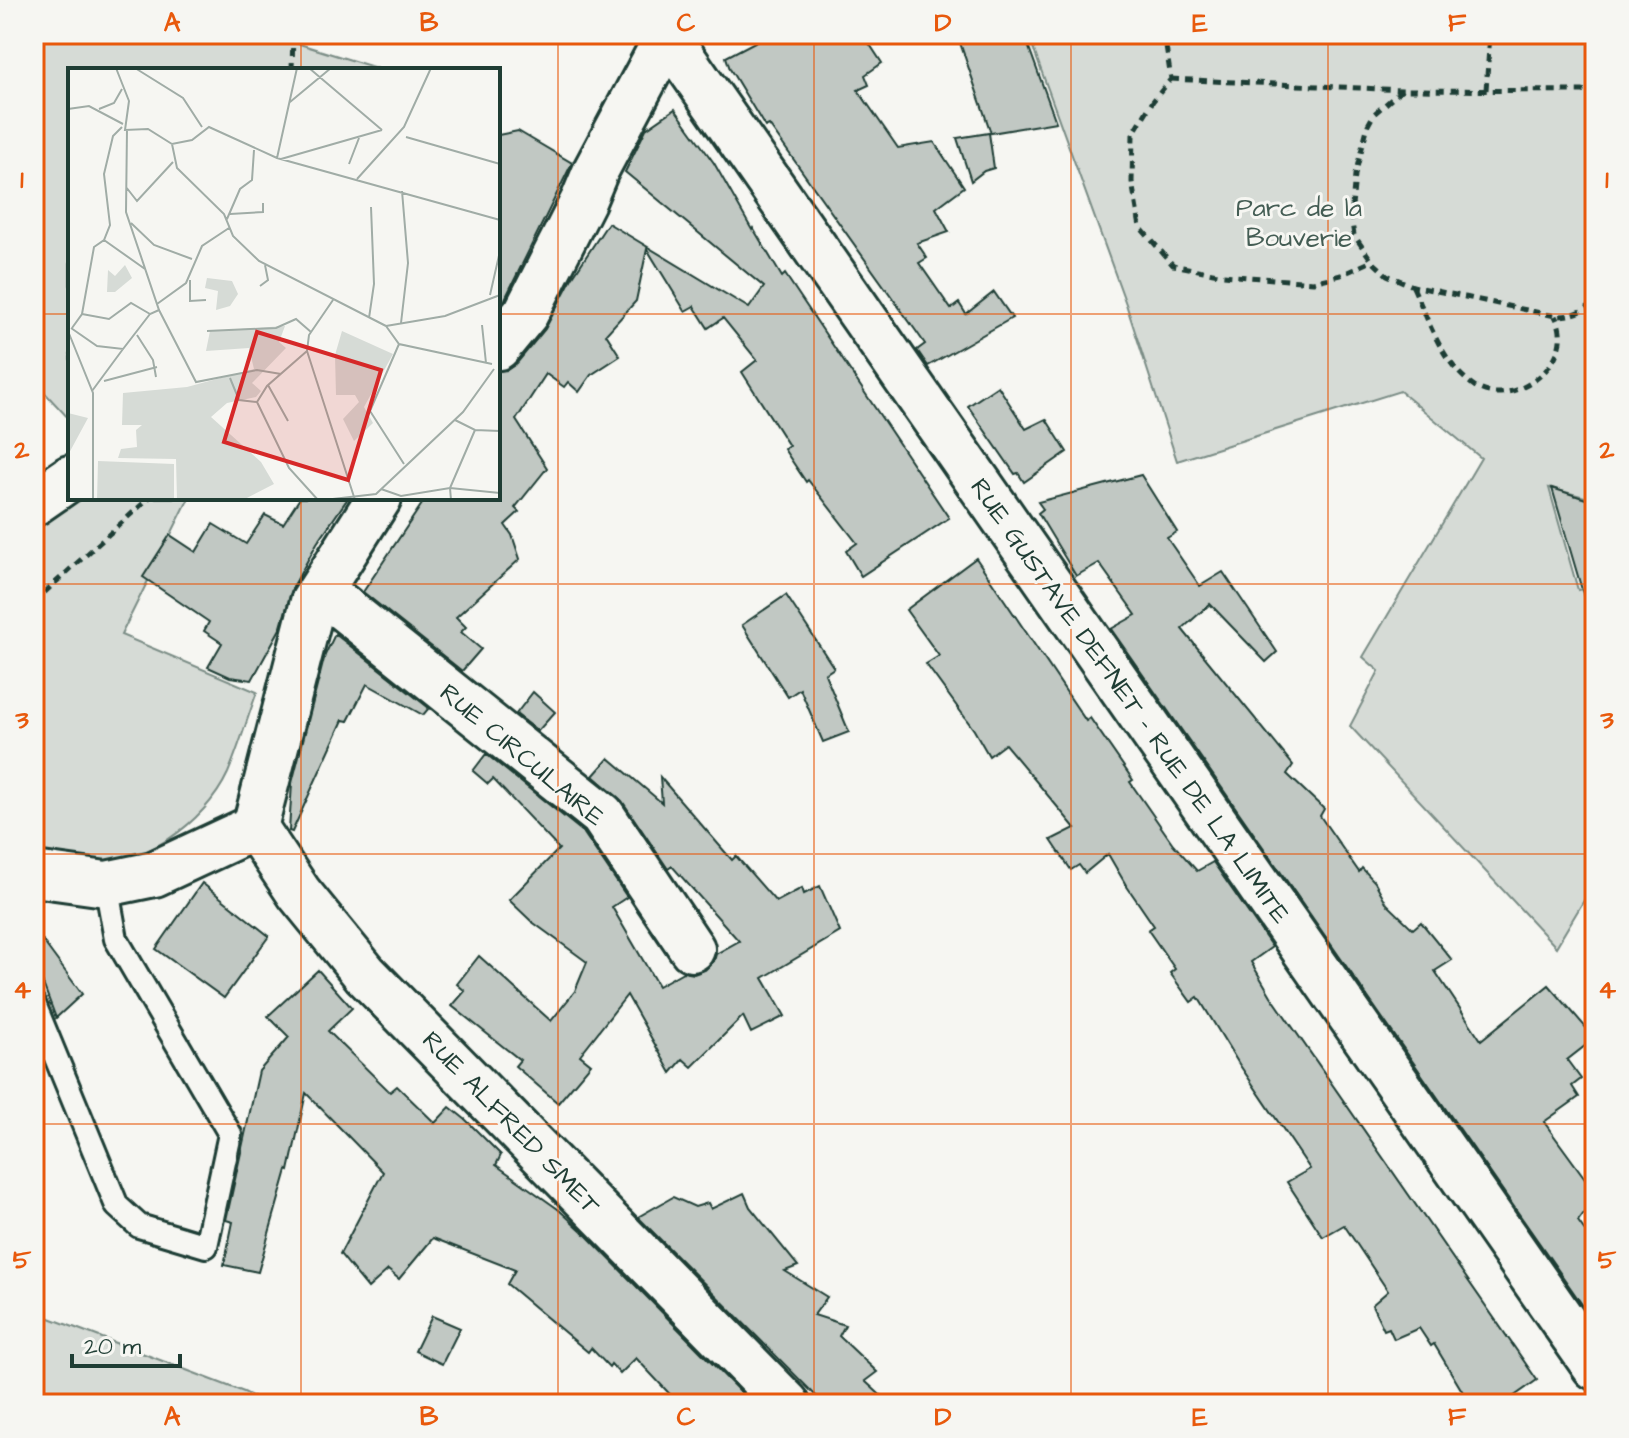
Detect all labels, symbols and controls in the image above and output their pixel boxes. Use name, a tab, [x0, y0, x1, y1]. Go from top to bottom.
text: A	[164, 5, 181, 41]
text: B	[420, 5, 439, 41]
text: C	[677, 5, 696, 41]
text: D	[935, 5, 952, 41]
text: E	[1192, 5, 1208, 41]
text: F	[1448, 5, 1467, 41]
inset map	[68, 68, 500, 500]
text: 1	[20, 162, 24, 198]
text: 1	[1605, 162, 1609, 198]
park label: Parc de la Bouverie	[1236, 190, 1362, 256]
text: 2	[14, 432, 30, 468]
text: 2	[1599, 432, 1615, 468]
street label: RUE GUSTAVE DEFNET - RUE DE LA LIMITE	[962, 471, 1298, 931]
street label: RUE CIRCULAIRE	[432, 675, 612, 835]
text: 3	[14, 702, 29, 738]
text: 3	[1599, 702, 1614, 738]
text: 4	[13, 972, 31, 1008]
text: 4	[1598, 972, 1616, 1008]
street label: RUE ALFRED SMET	[414, 1023, 609, 1223]
text: 5	[13, 1242, 32, 1278]
text: 5	[1598, 1242, 1617, 1278]
scale bar	[72, 1318, 180, 1368]
text: 20 m	[84, 1330, 141, 1364]
text: A	[164, 1399, 181, 1435]
text: B	[420, 1399, 439, 1435]
text: C	[677, 1399, 696, 1435]
text: D	[935, 1399, 952, 1435]
text: E	[1192, 1399, 1208, 1435]
text: F	[1448, 1399, 1467, 1435]

